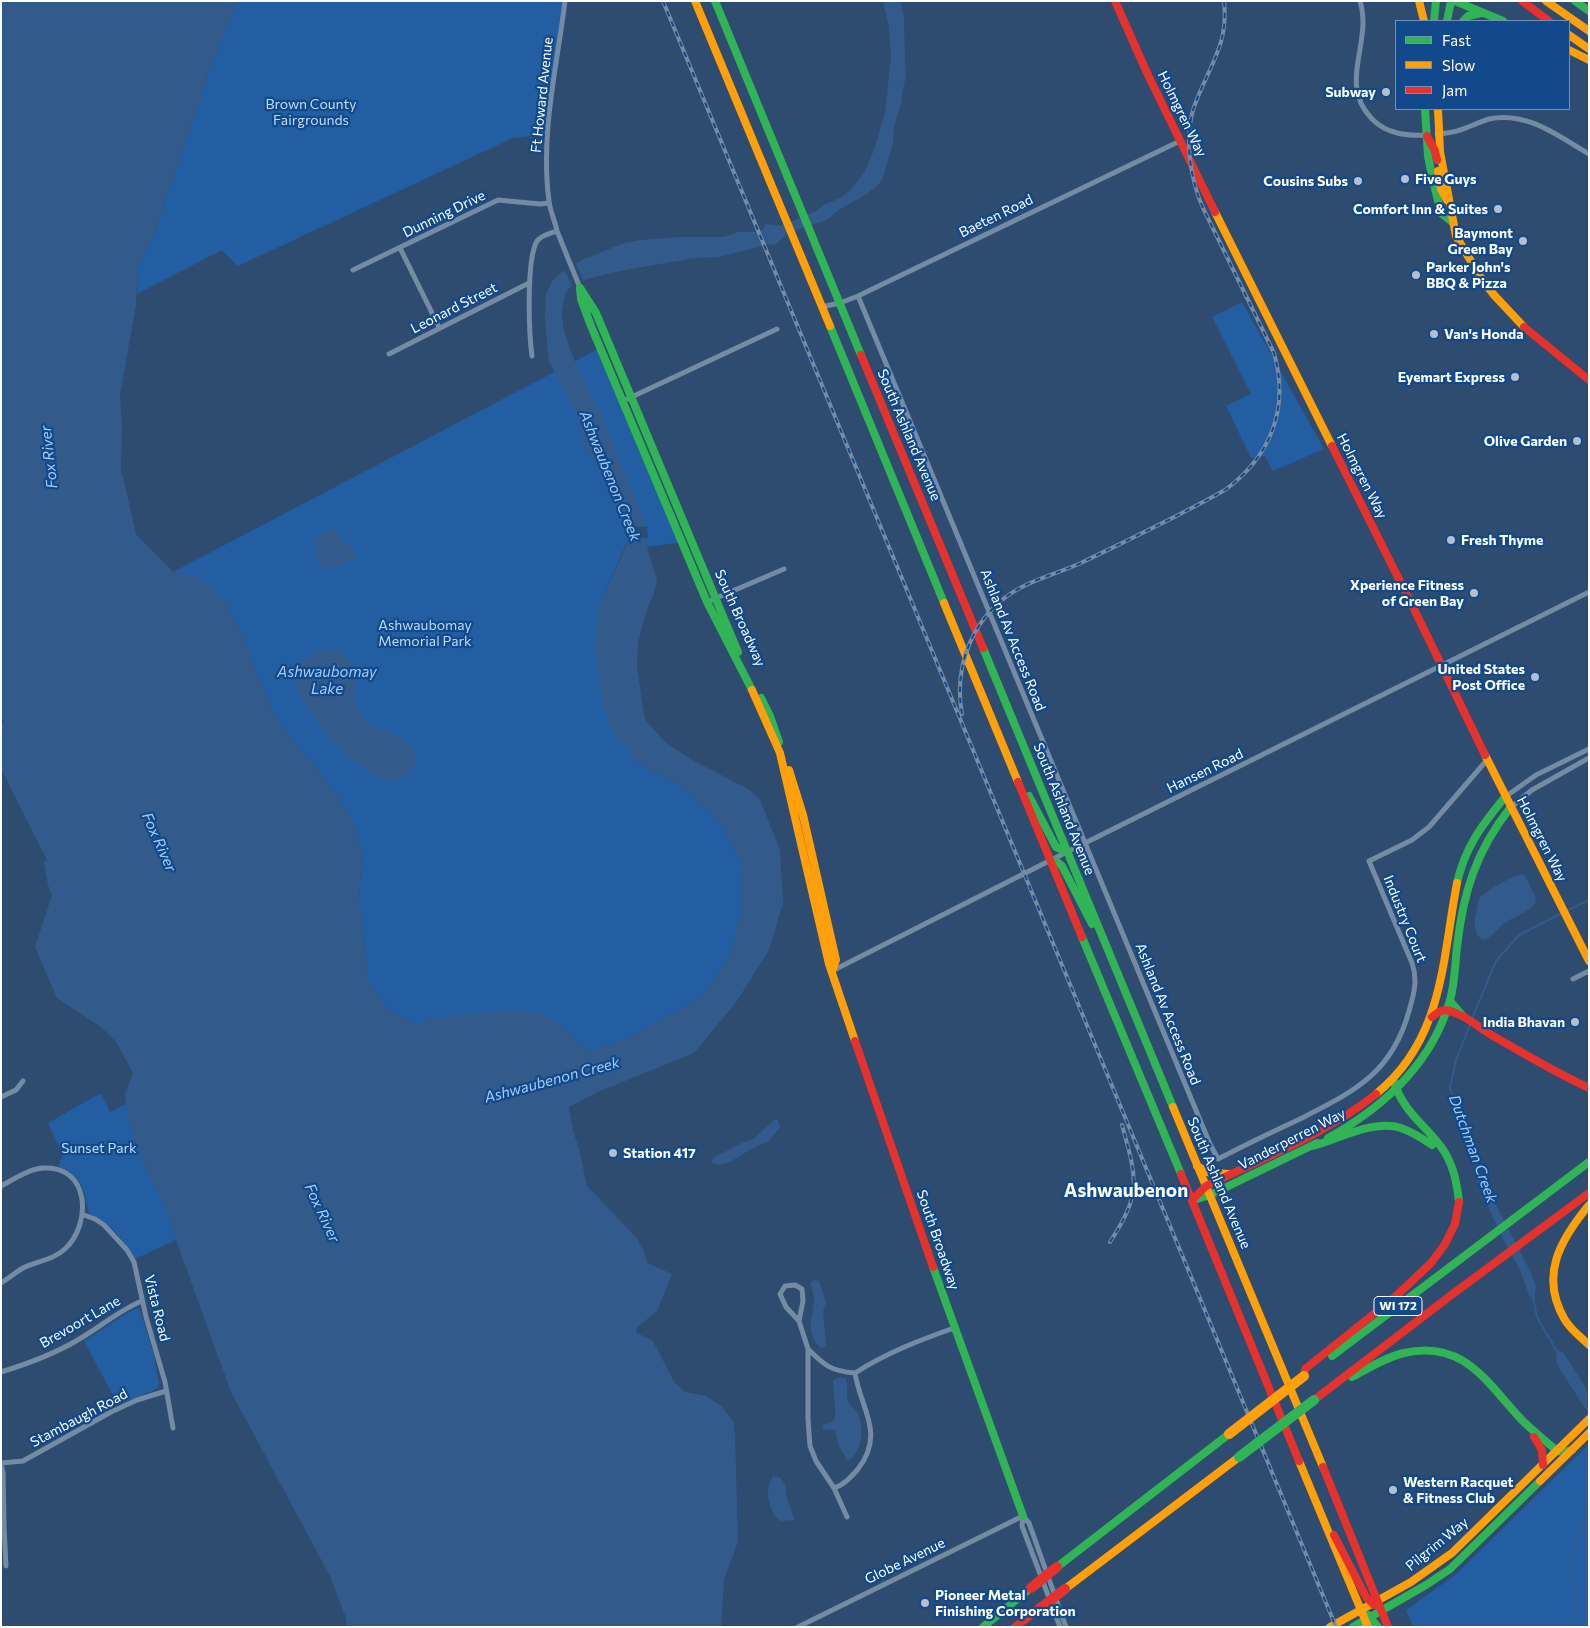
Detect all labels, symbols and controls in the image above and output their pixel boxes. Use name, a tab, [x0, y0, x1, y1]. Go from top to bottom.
legend	[1395, 20, 1570, 110]
text: Fast	[1442, 31, 1471, 49]
street label: Ft Howard Avenue	[528, 36, 556, 154]
text: Slow	[1442, 56, 1475, 74]
street label: Holmgren Way	[1154, 68, 1210, 160]
text: Jam	[1442, 81, 1467, 99]
place label: Subway	[1325, 84, 1376, 100]
marker: Subway	[1380, 86, 1392, 98]
park label: Brown County Fairgrounds	[265, 96, 357, 128]
place label: Five Guys	[1415, 171, 1477, 187]
place label: Cousins Subs	[1263, 173, 1348, 189]
marker: Five Guys	[1399, 173, 1411, 185]
marker: Cousins Subs	[1352, 175, 1364, 187]
street label: Dunning Drive	[400, 187, 488, 241]
street label: Baeten Road	[956, 191, 1036, 241]
place label: Comfort Inn & Suites	[1353, 201, 1488, 217]
marker: Comfort Inn & Suites	[1492, 203, 1504, 215]
place label: Baymont Green Bay	[1448, 225, 1513, 258]
marker: Baymont Green Bay	[1517, 235, 1529, 247]
place label: Parker John's BBQ & Pizza	[1426, 259, 1510, 292]
marker: Parker John's BBQ & Pizza	[1410, 269, 1422, 281]
street label: Leonard Street	[408, 279, 500, 337]
place label: Van's Honda	[1444, 326, 1524, 342]
marker: Van's Honda	[1428, 328, 1440, 340]
street label: South Ashland Avenue	[874, 367, 944, 503]
place label: Eyemart Express	[1398, 369, 1505, 385]
marker: Eyemart Express	[1509, 371, 1521, 383]
water label: Ashwaubenon Creek	[576, 408, 644, 544]
water label: Fox River	[37, 425, 61, 489]
street label: Holmgren Way	[1333, 430, 1391, 522]
place label: Olive Garden	[1484, 433, 1567, 449]
marker: Olive Garden	[1571, 435, 1583, 447]
place label: Fresh Thyme	[1461, 532, 1543, 548]
marker: Fresh Thyme	[1445, 534, 1457, 546]
street label: South Broadway	[711, 567, 769, 669]
street label: Ashland Av Access Road	[977, 567, 1049, 713]
place label: Xperience Fitness of Green Bay	[1350, 577, 1464, 610]
marker: Xperience Fitness of Green Bay	[1468, 587, 1480, 599]
park label: Ashwaubomay Memorial Park	[378, 617, 472, 650]
place label: United States Post Office	[1437, 661, 1525, 694]
water label: Ashwaubomay Lake	[277, 663, 377, 698]
marker: United States Post Office	[1529, 671, 1541, 683]
street label: South Ashland Avenue	[1030, 740, 1098, 878]
street label: Hansen Road	[1164, 745, 1246, 797]
street label: Holmgren Way	[1513, 793, 1571, 885]
water label: Fox River	[138, 809, 180, 875]
street label: Industry Court	[1380, 873, 1430, 965]
street label: Ashland Av Access Road	[1132, 941, 1204, 1087]
place label: India Bhavan	[1483, 1014, 1565, 1030]
marker: India Bhavan	[1569, 1016, 1581, 1028]
water label: Ashwaubenon Creek	[482, 1053, 622, 1107]
water label: Dutchman Creek	[1445, 1092, 1501, 1206]
street label: Vanderperren Way	[1236, 1105, 1348, 1173]
street label: South Ashland Avenue	[1184, 1115, 1254, 1251]
park label: Sunset Park	[61, 1140, 137, 1156]
place label: Station 417	[623, 1145, 696, 1161]
marker: Station 417	[607, 1147, 619, 1159]
district label: Ashwaubenon	[1064, 1180, 1188, 1202]
water label: Fox River	[300, 1181, 344, 1245]
street label: South Broadway	[913, 1188, 963, 1292]
street label: Vista Road	[141, 1273, 173, 1343]
street label: Brevoort Lane	[37, 1292, 123, 1352]
road number: WI 172	[1374, 1296, 1422, 1315]
street label: Stambaugh Road	[27, 1385, 131, 1451]
place label: Western Racquet & Fitness Club	[1403, 1474, 1513, 1506]
marker: Western Racquet & Fitness Club	[1387, 1484, 1399, 1496]
street label: Pilgrim Way	[1402, 1514, 1472, 1574]
street label: Globe Avenue	[862, 1534, 948, 1588]
place label: Pioneer Metal Finishing Corporation	[935, 1587, 1076, 1620]
marker: Pioneer Metal Finishing Corporation	[919, 1597, 931, 1609]

